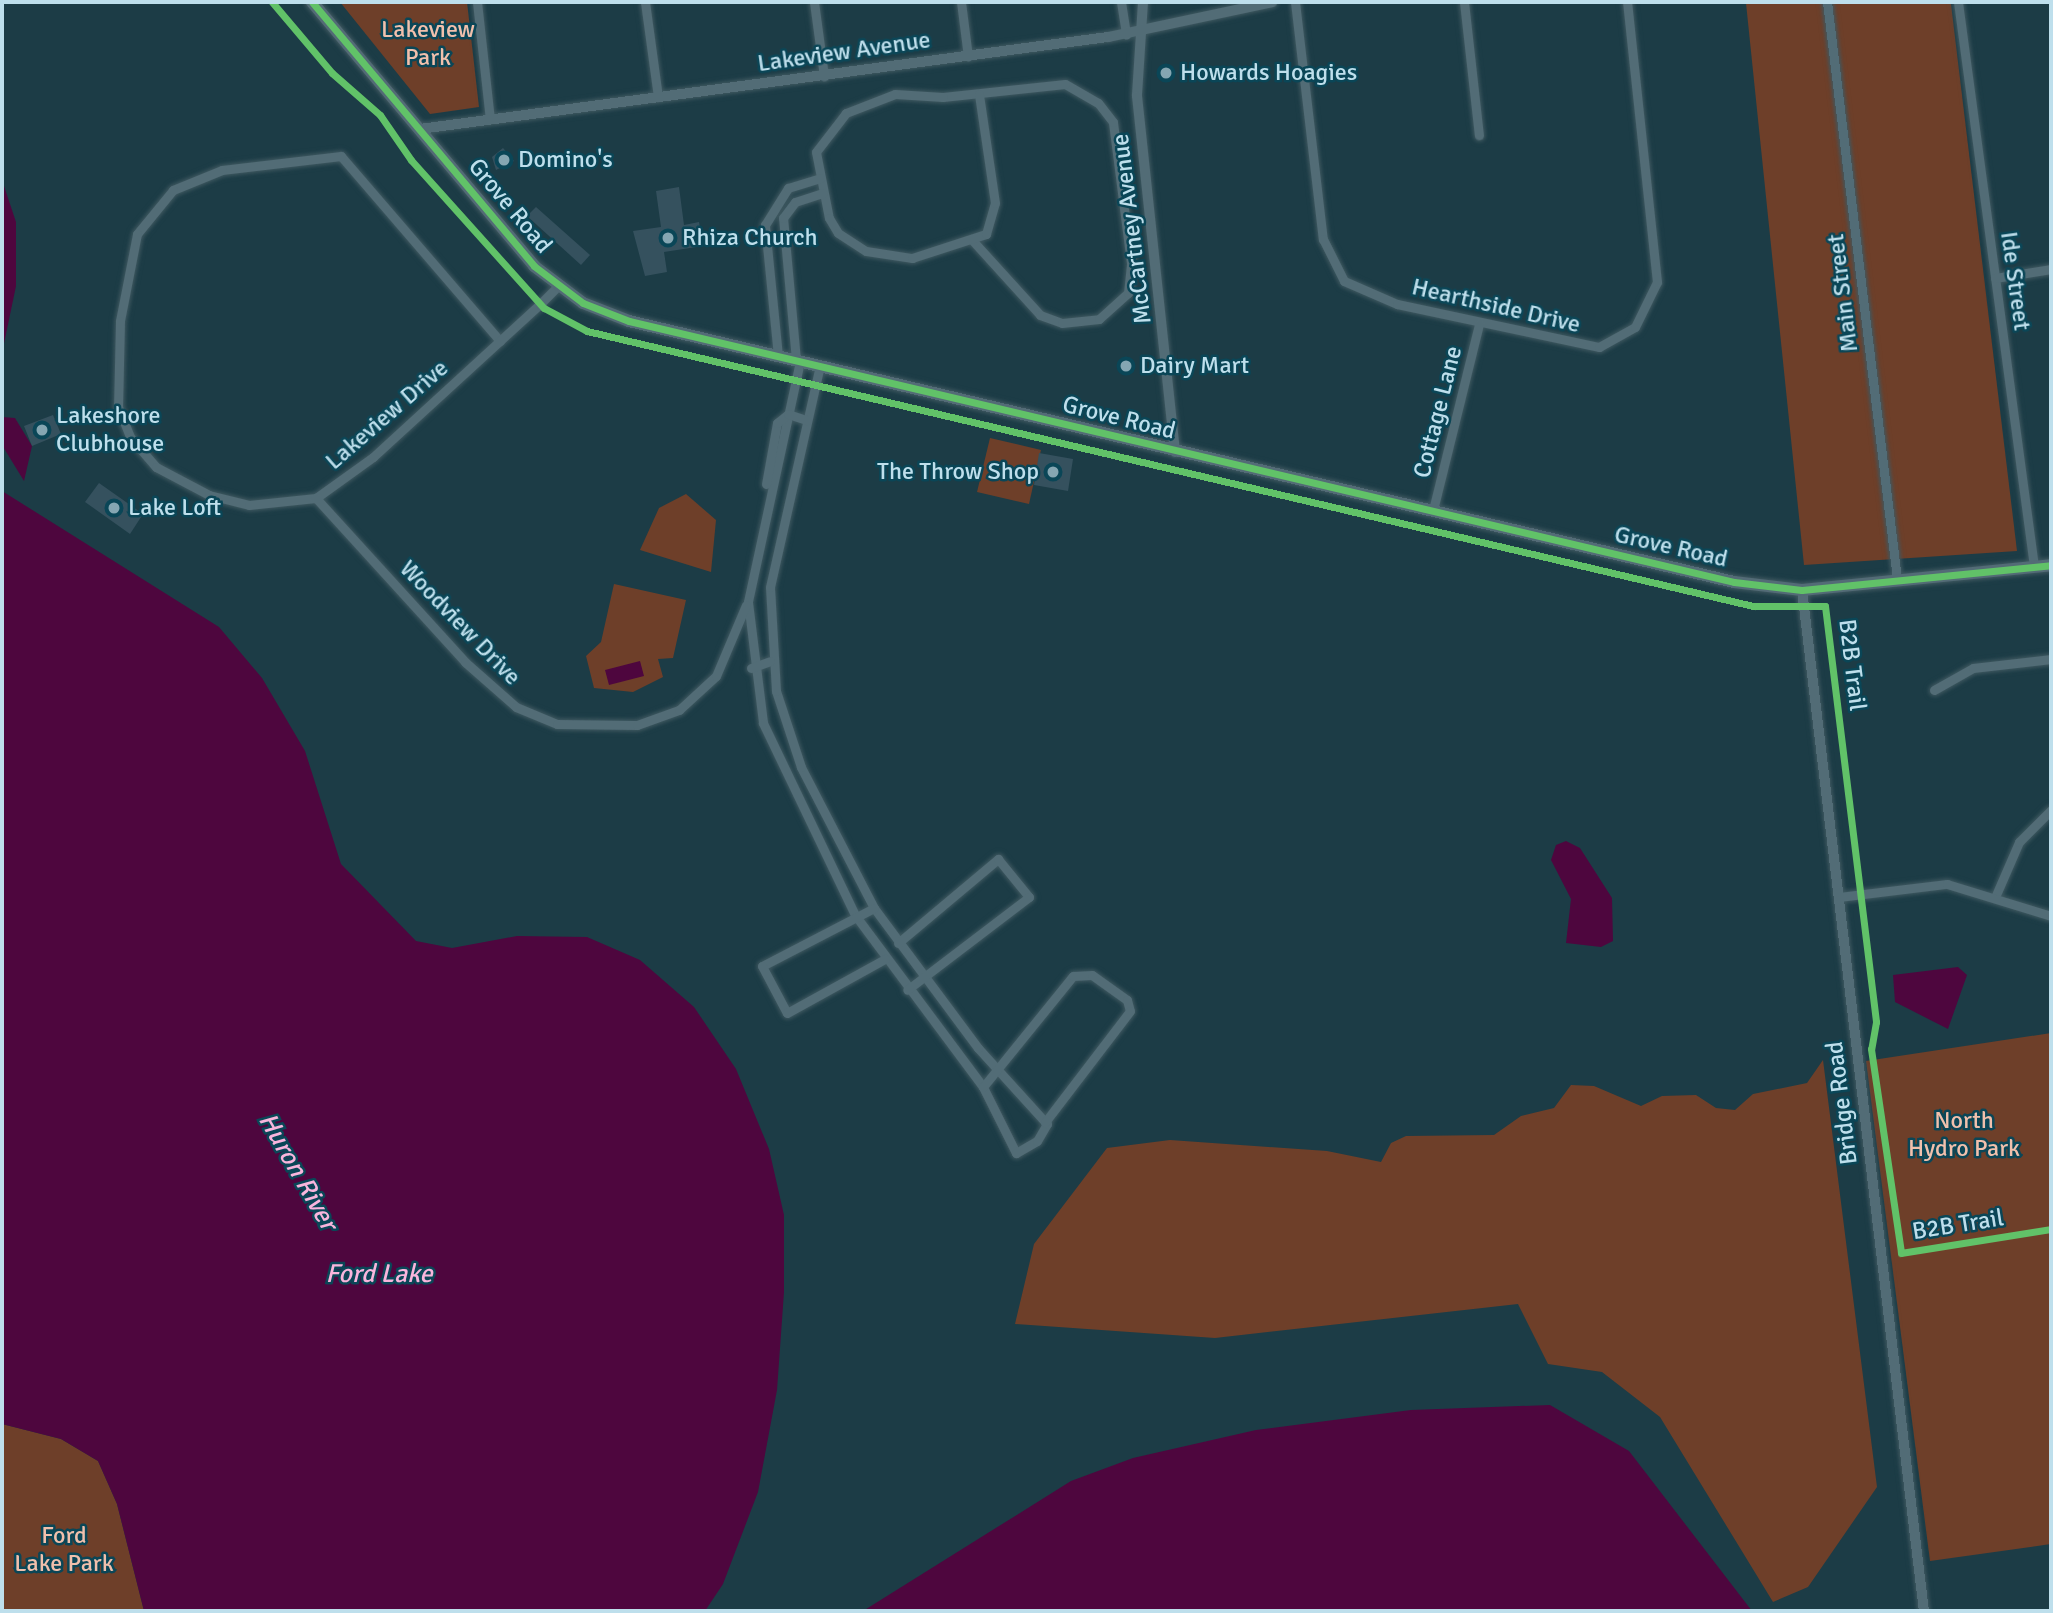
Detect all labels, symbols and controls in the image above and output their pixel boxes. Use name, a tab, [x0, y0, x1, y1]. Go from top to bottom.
park label: Lakeview Park	[381, 16, 475, 72]
street label: Lakeview Avenue	[756, 26, 932, 78]
place label: Howards Hoagies	[1180, 59, 1357, 87]
marker: Howards Hoagies	[1158, 65, 1174, 81]
street label: McCartney Avenue	[1106, 132, 1158, 326]
place label: Domino's	[518, 146, 613, 174]
marker: Domino's	[496, 152, 512, 168]
street label: Grove Road	[462, 153, 558, 259]
place label: Rhiza Church	[682, 224, 818, 252]
marker: Rhiza Church	[660, 230, 676, 246]
street label: Ide Street	[1994, 230, 2036, 332]
street label: Main Street	[1821, 232, 1865, 354]
street label: Hearthside Drive	[1409, 273, 1583, 339]
street label: Cottage Lane	[1408, 343, 1468, 481]
place label: Dairy Mart	[1140, 352, 1249, 380]
street label: Lakeview Drive	[320, 354, 454, 476]
marker: Dairy Mart	[1118, 358, 1134, 374]
street label: Grove Road	[1060, 390, 1178, 446]
place label: Lakeshore Clubhouse	[56, 402, 164, 458]
marker: Lakeshore Clubhouse	[34, 422, 50, 438]
place label: The Throw Shop	[877, 458, 1039, 486]
marker: The Throw Shop	[1045, 464, 1061, 480]
place label: Lake Loft	[128, 494, 221, 522]
marker: Lake Loft	[106, 500, 122, 516]
street label: Grove Road	[1612, 520, 1730, 574]
street label: Woodview Drive	[393, 555, 527, 691]
street label: B2B Trail	[1832, 617, 1872, 713]
street label: Bridge Road	[1820, 1040, 1864, 1166]
park label: North Hydro Park	[1908, 1107, 2020, 1163]
water label: Huron River	[251, 1108, 343, 1236]
street label: B2B Trail	[1910, 1204, 2006, 1246]
water label: Ford Lake	[325, 1259, 433, 1291]
park label: Ford Lake Park	[14, 1522, 114, 1578]

